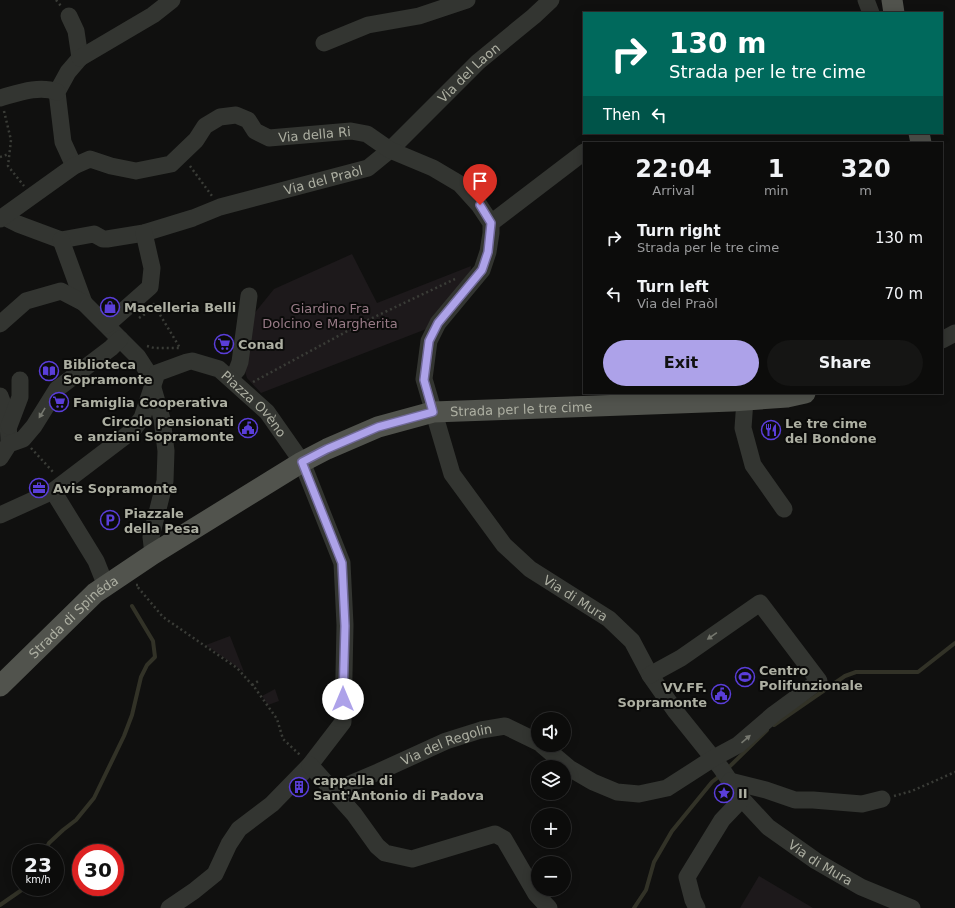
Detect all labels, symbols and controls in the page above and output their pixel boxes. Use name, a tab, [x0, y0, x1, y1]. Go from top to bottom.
text: 130 m	[669, 27, 766, 60]
icon: right	[603, 28, 655, 80]
street label: Via del Laon	[434, 40, 503, 106]
text: Strada per le tre cime	[669, 61, 866, 82]
icon: left	[648, 104, 670, 126]
text: Then	[603, 106, 640, 124]
street label: Via della Ri	[278, 124, 351, 145]
text: 22:04	[635, 155, 712, 183]
text: 1	[768, 155, 784, 183]
text: 320	[841, 155, 891, 183]
street label: Via del Praòl	[282, 162, 364, 197]
pin	[463, 164, 497, 205]
icon: arrive	[469, 170, 491, 192]
text: Arrival	[652, 183, 695, 198]
text: min	[764, 183, 788, 198]
text: m	[859, 183, 872, 198]
text: Turn right	[637, 222, 721, 240]
icon: right	[603, 227, 625, 249]
text: 130 m	[875, 229, 923, 247]
text: Strada per le tre cime	[637, 240, 779, 255]
text: Turn left	[637, 278, 709, 296]
icon: left	[603, 283, 625, 305]
text: 70 m	[885, 285, 923, 303]
shop icon: Macelleria Belli	[99, 296, 121, 318]
text: Via del Praòl	[637, 296, 718, 311]
place label: Macelleria Belli	[124, 300, 236, 315]
park label: Giardino Fra Dolcino e Margherita	[262, 301, 398, 331]
supermarket icon: Conad	[213, 333, 235, 355]
place label: Conad	[238, 337, 284, 352]
button: Exit	[603, 340, 759, 386]
button: Share	[767, 340, 923, 386]
place label: Biblioteca Sopramonte	[63, 357, 153, 387]
library icon: Biblioteca Sopramonte	[38, 360, 60, 382]
street label: Piazza Ovèno	[218, 367, 290, 440]
supermarket icon: Famiglia Cooperativa	[48, 391, 70, 413]
place label: Famiglia Cooperativa	[73, 395, 228, 410]
street label: Strada per le tre cime	[450, 399, 593, 419]
one-way arrow	[39, 407, 46, 419]
place label: Circolo pensionati e anziani Sopramonte	[74, 414, 234, 444]
place label: Le tre cime del Bondone	[785, 416, 877, 446]
public building icon: Circolo pensionati e anziani Sopramonte	[237, 417, 259, 439]
restaurant icon: Le tre cime del Bondone	[760, 419, 782, 441]
office icon: Avis Sopramonte	[28, 477, 50, 499]
place label: Avis Sopramonte	[53, 481, 178, 496]
place label: Piazzale della Pesa	[124, 506, 199, 536]
parking icon: Piazzale della Pesa	[99, 509, 121, 531]
street label: Strada di Spinéda	[26, 572, 121, 661]
street label: Via di Mura	[541, 572, 611, 624]
one-way arrow	[707, 632, 717, 640]
place label: Centro Polifunzionale	[759, 663, 863, 693]
sports icon: Centro Polifunzionale	[734, 666, 756, 688]
position arrow	[322, 678, 364, 720]
place label: VV.FF. Sopramonte	[617, 680, 707, 710]
public building icon: VV.FF. Sopramonte	[710, 683, 732, 705]
map controls	[531, 712, 571, 896]
button: sound	[531, 712, 571, 752]
street label: Via del Regolin	[398, 721, 493, 768]
one-way arrow	[740, 734, 751, 743]
button: layers	[531, 760, 571, 800]
place label: cappella di Sant'Antonio di Padova	[313, 773, 484, 803]
building icon: cappella di Sant'Antonio di Padova	[288, 776, 310, 798]
place icon: II	[713, 782, 735, 804]
place label: II	[738, 786, 748, 801]
button: +	[531, 808, 571, 848]
street label: Via di Mura	[786, 836, 856, 888]
speed limit sign: 30	[72, 844, 124, 896]
text: 23	[24, 853, 52, 877]
button: −	[531, 856, 571, 896]
text: km/h	[25, 874, 51, 885]

